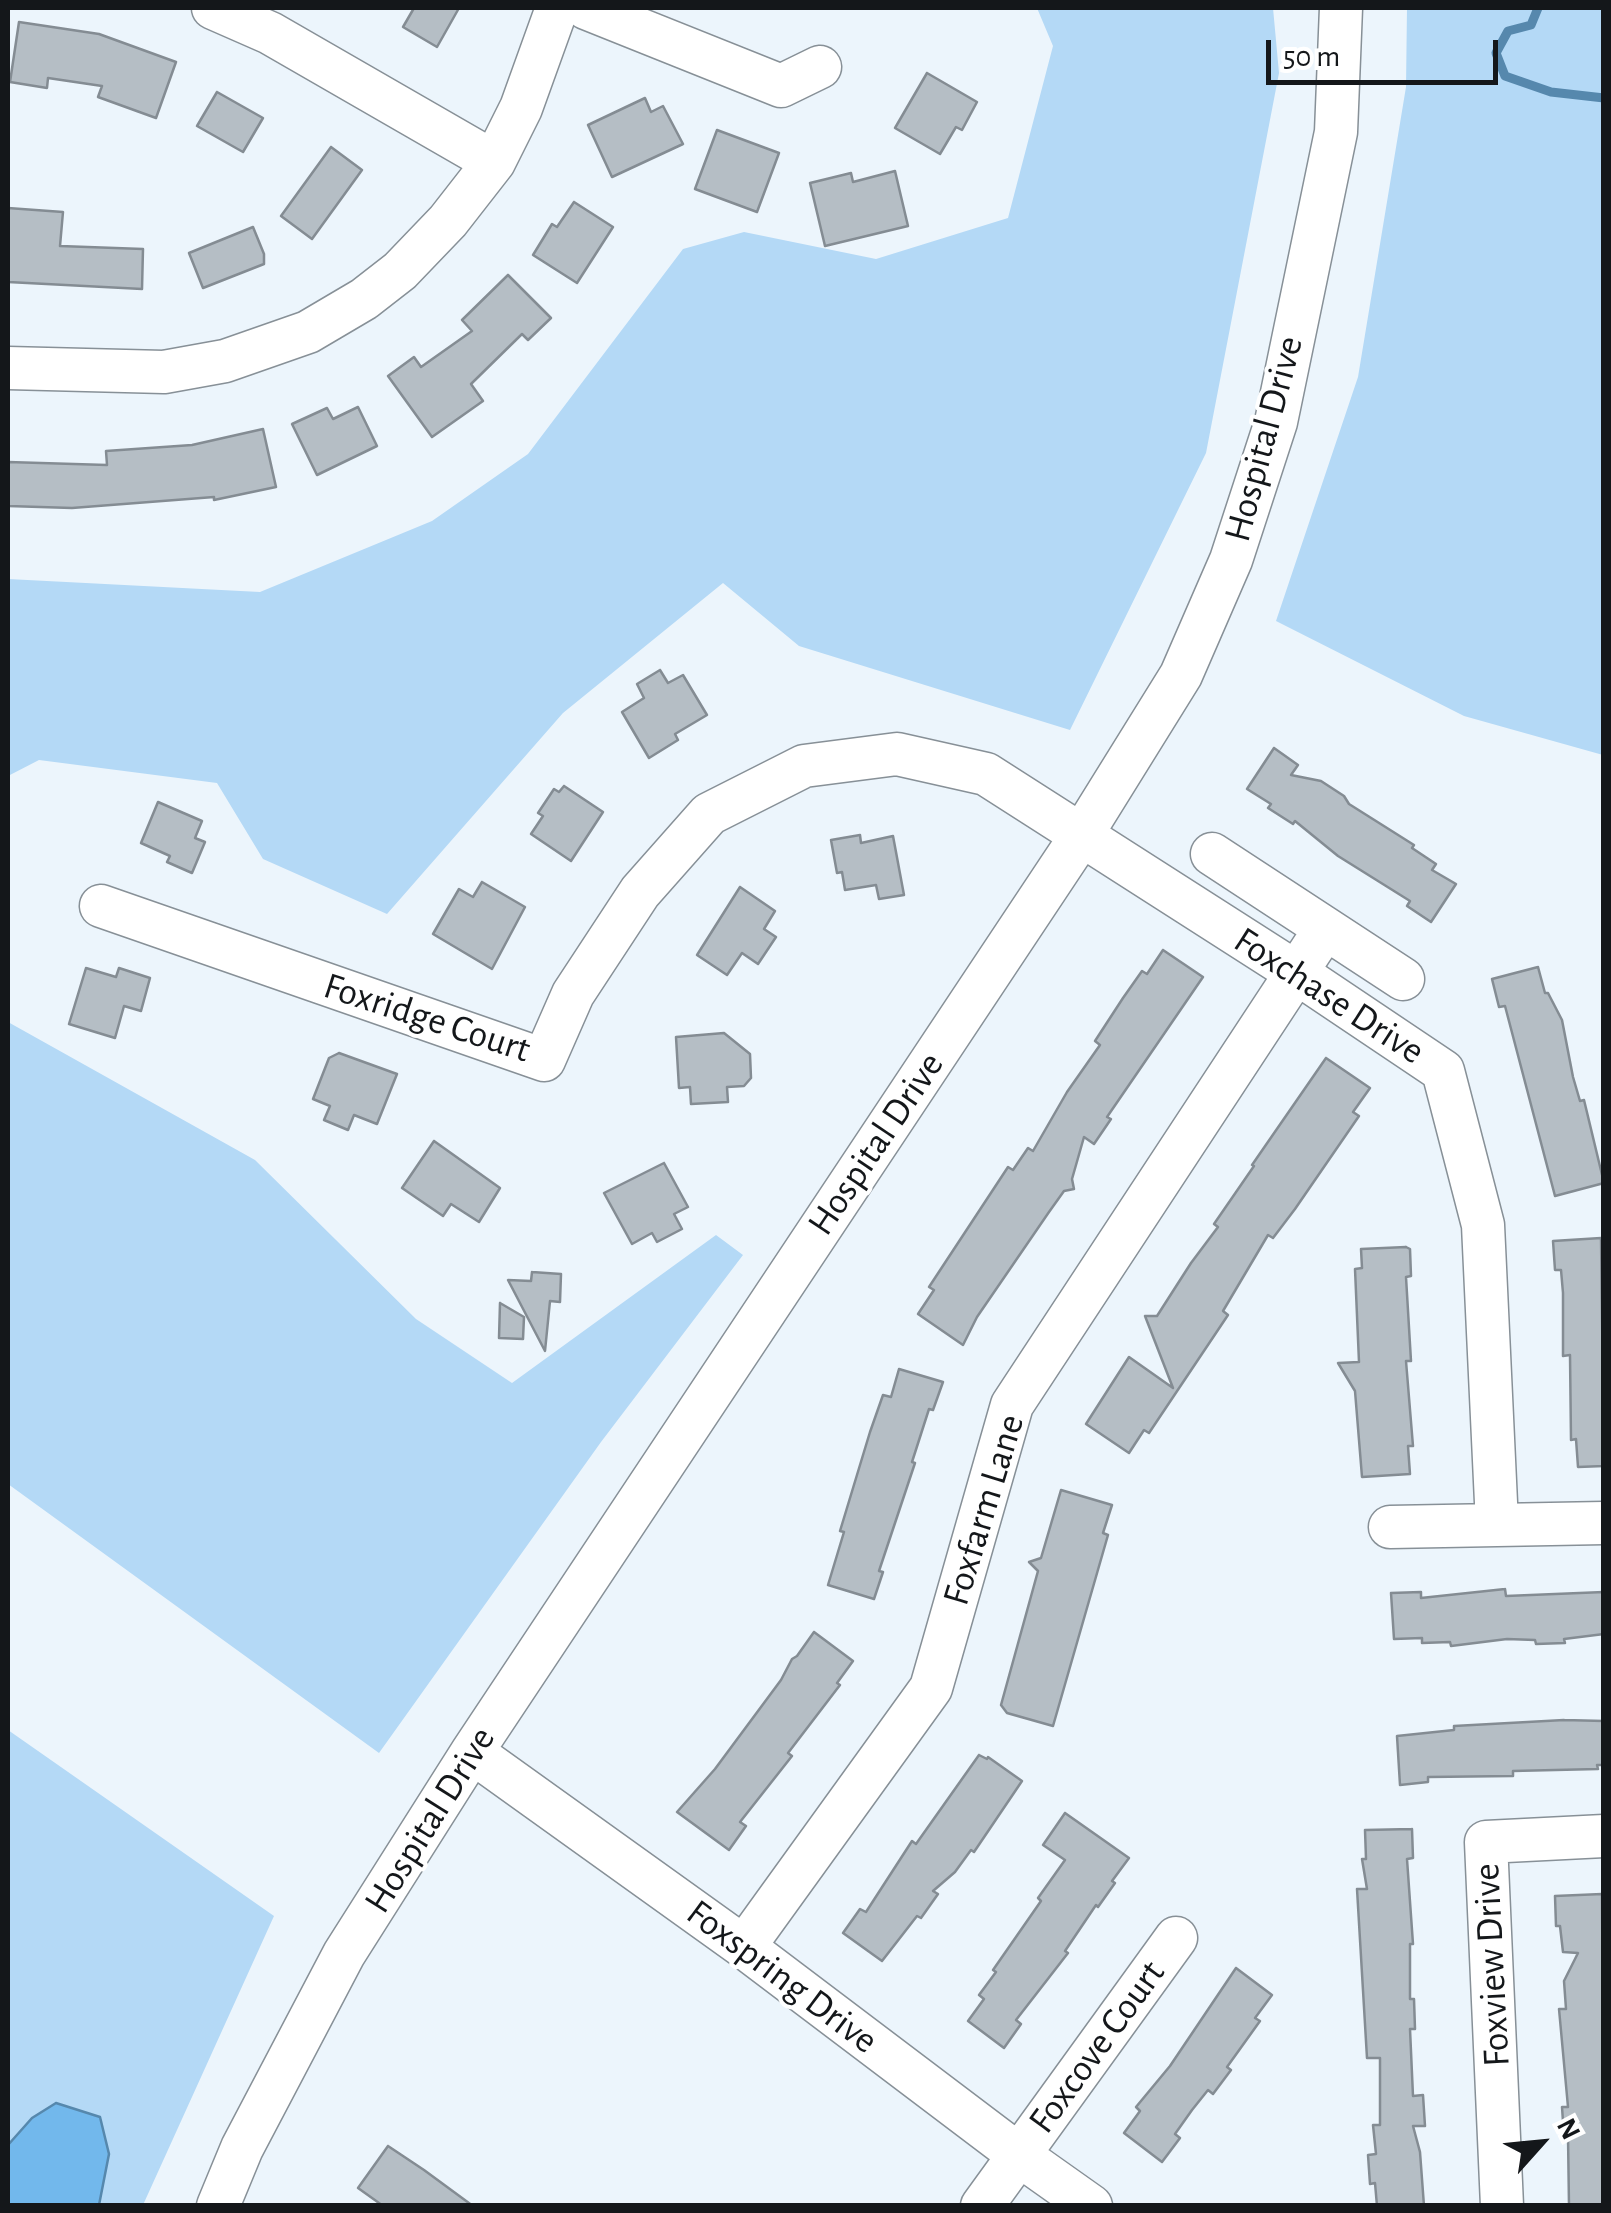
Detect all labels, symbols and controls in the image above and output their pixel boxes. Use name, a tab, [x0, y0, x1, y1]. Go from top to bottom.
scale bar	[1271, 20, 1504, 82]
text: 50 m	[1283, 42, 1340, 72]
street label: Hospital Drive	[1215, 331, 1313, 547]
street label: Foxchase Drive	[1225, 918, 1433, 1074]
street label: Foxridge Court	[318, 963, 536, 1073]
street label: Hospital Drive	[798, 1044, 954, 1244]
street label: Foxfarm Lane	[933, 1409, 1035, 1611]
street label: Hospital Drive	[355, 1719, 505, 1921]
street label: Foxview Drive	[1464, 1862, 1520, 2068]
street label: Foxspring Drive	[677, 1890, 887, 2064]
street label: Foxcove Court	[1019, 1952, 1175, 2142]
north arrow	[1491, 2093, 1591, 2193]
text: N	[1551, 2114, 1585, 2144]

